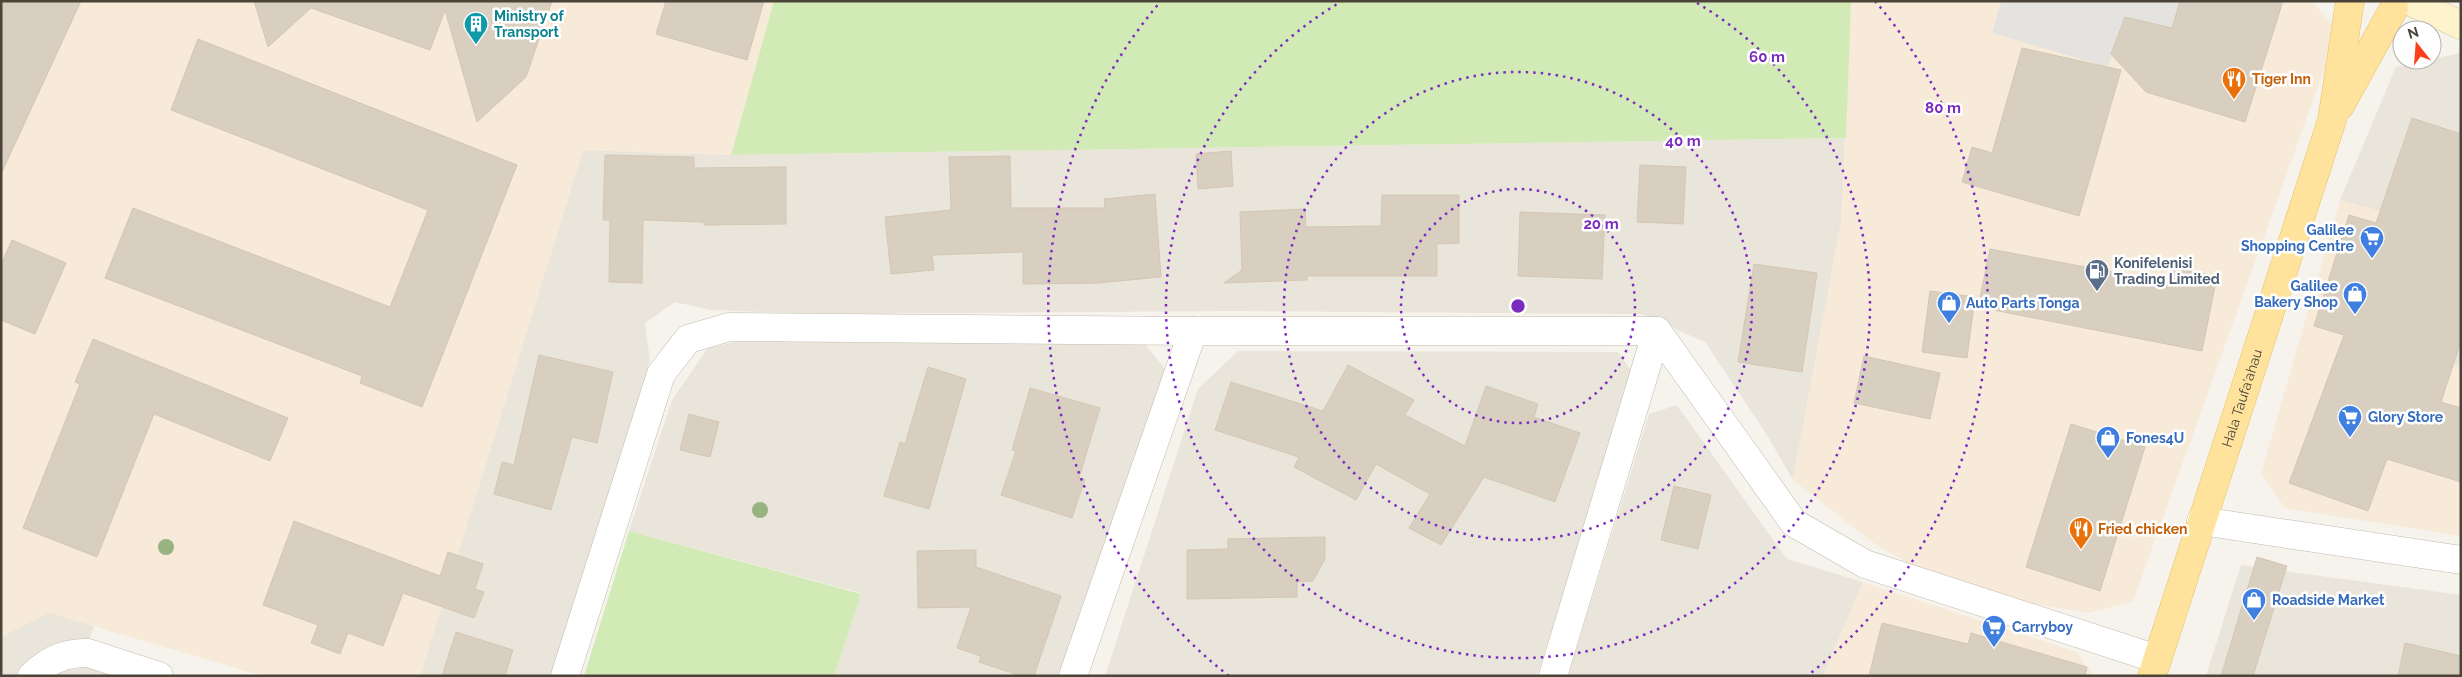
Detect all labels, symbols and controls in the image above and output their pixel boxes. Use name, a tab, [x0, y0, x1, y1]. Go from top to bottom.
place label: Ministry of Transport	[494, 8, 564, 40]
building icon: Ministry of Transport	[463, 11, 489, 45]
north arrow	[2392, 20, 2442, 70]
text: N	[2406, 23, 2421, 42]
text: 60 m	[1749, 48, 1785, 66]
restaurant icon: Tiger Inn	[2221, 66, 2247, 100]
place label: Tiger Inn	[2252, 71, 2311, 87]
text: 80 m	[1925, 99, 1961, 117]
text: 40 m	[1665, 132, 1701, 150]
text: 20 m	[1583, 215, 1619, 233]
place label: Galilee Shopping Centre	[2241, 222, 2355, 254]
supermarket icon: Galilee Shopping Centre	[2359, 225, 2385, 259]
place label: Konifelenisi Trading Limited	[2114, 255, 2220, 287]
fuel station icon: Konifelenisi Trading Limited	[2084, 258, 2110, 292]
place label: Galilee Bakery Shop	[2254, 278, 2339, 310]
shop icon: Galilee Bakery Shop	[2342, 281, 2368, 315]
shop icon: Auto Parts Tonga	[1936, 290, 1962, 324]
place label: Auto Parts Tonga	[1966, 295, 2080, 311]
centre of rings	[1509, 297, 1527, 315]
street label: Hala Taufa'ahau	[2219, 347, 2265, 449]
supermarket icon: Glory Store	[2337, 404, 2363, 438]
place label: Glory Store	[2368, 409, 2444, 425]
shop icon: Fones4U	[2095, 425, 2121, 459]
place label: Fones4U	[2126, 430, 2184, 446]
restaurant icon: Fried chicken	[2068, 516, 2094, 550]
place label: Fried chicken	[2098, 521, 2188, 537]
shop icon: Roadside Market	[2241, 587, 2267, 621]
place label: Roadside Market	[2272, 592, 2385, 608]
supermarket icon: Carryboy	[1981, 614, 2007, 648]
place label: Carryboy	[2012, 619, 2073, 635]

